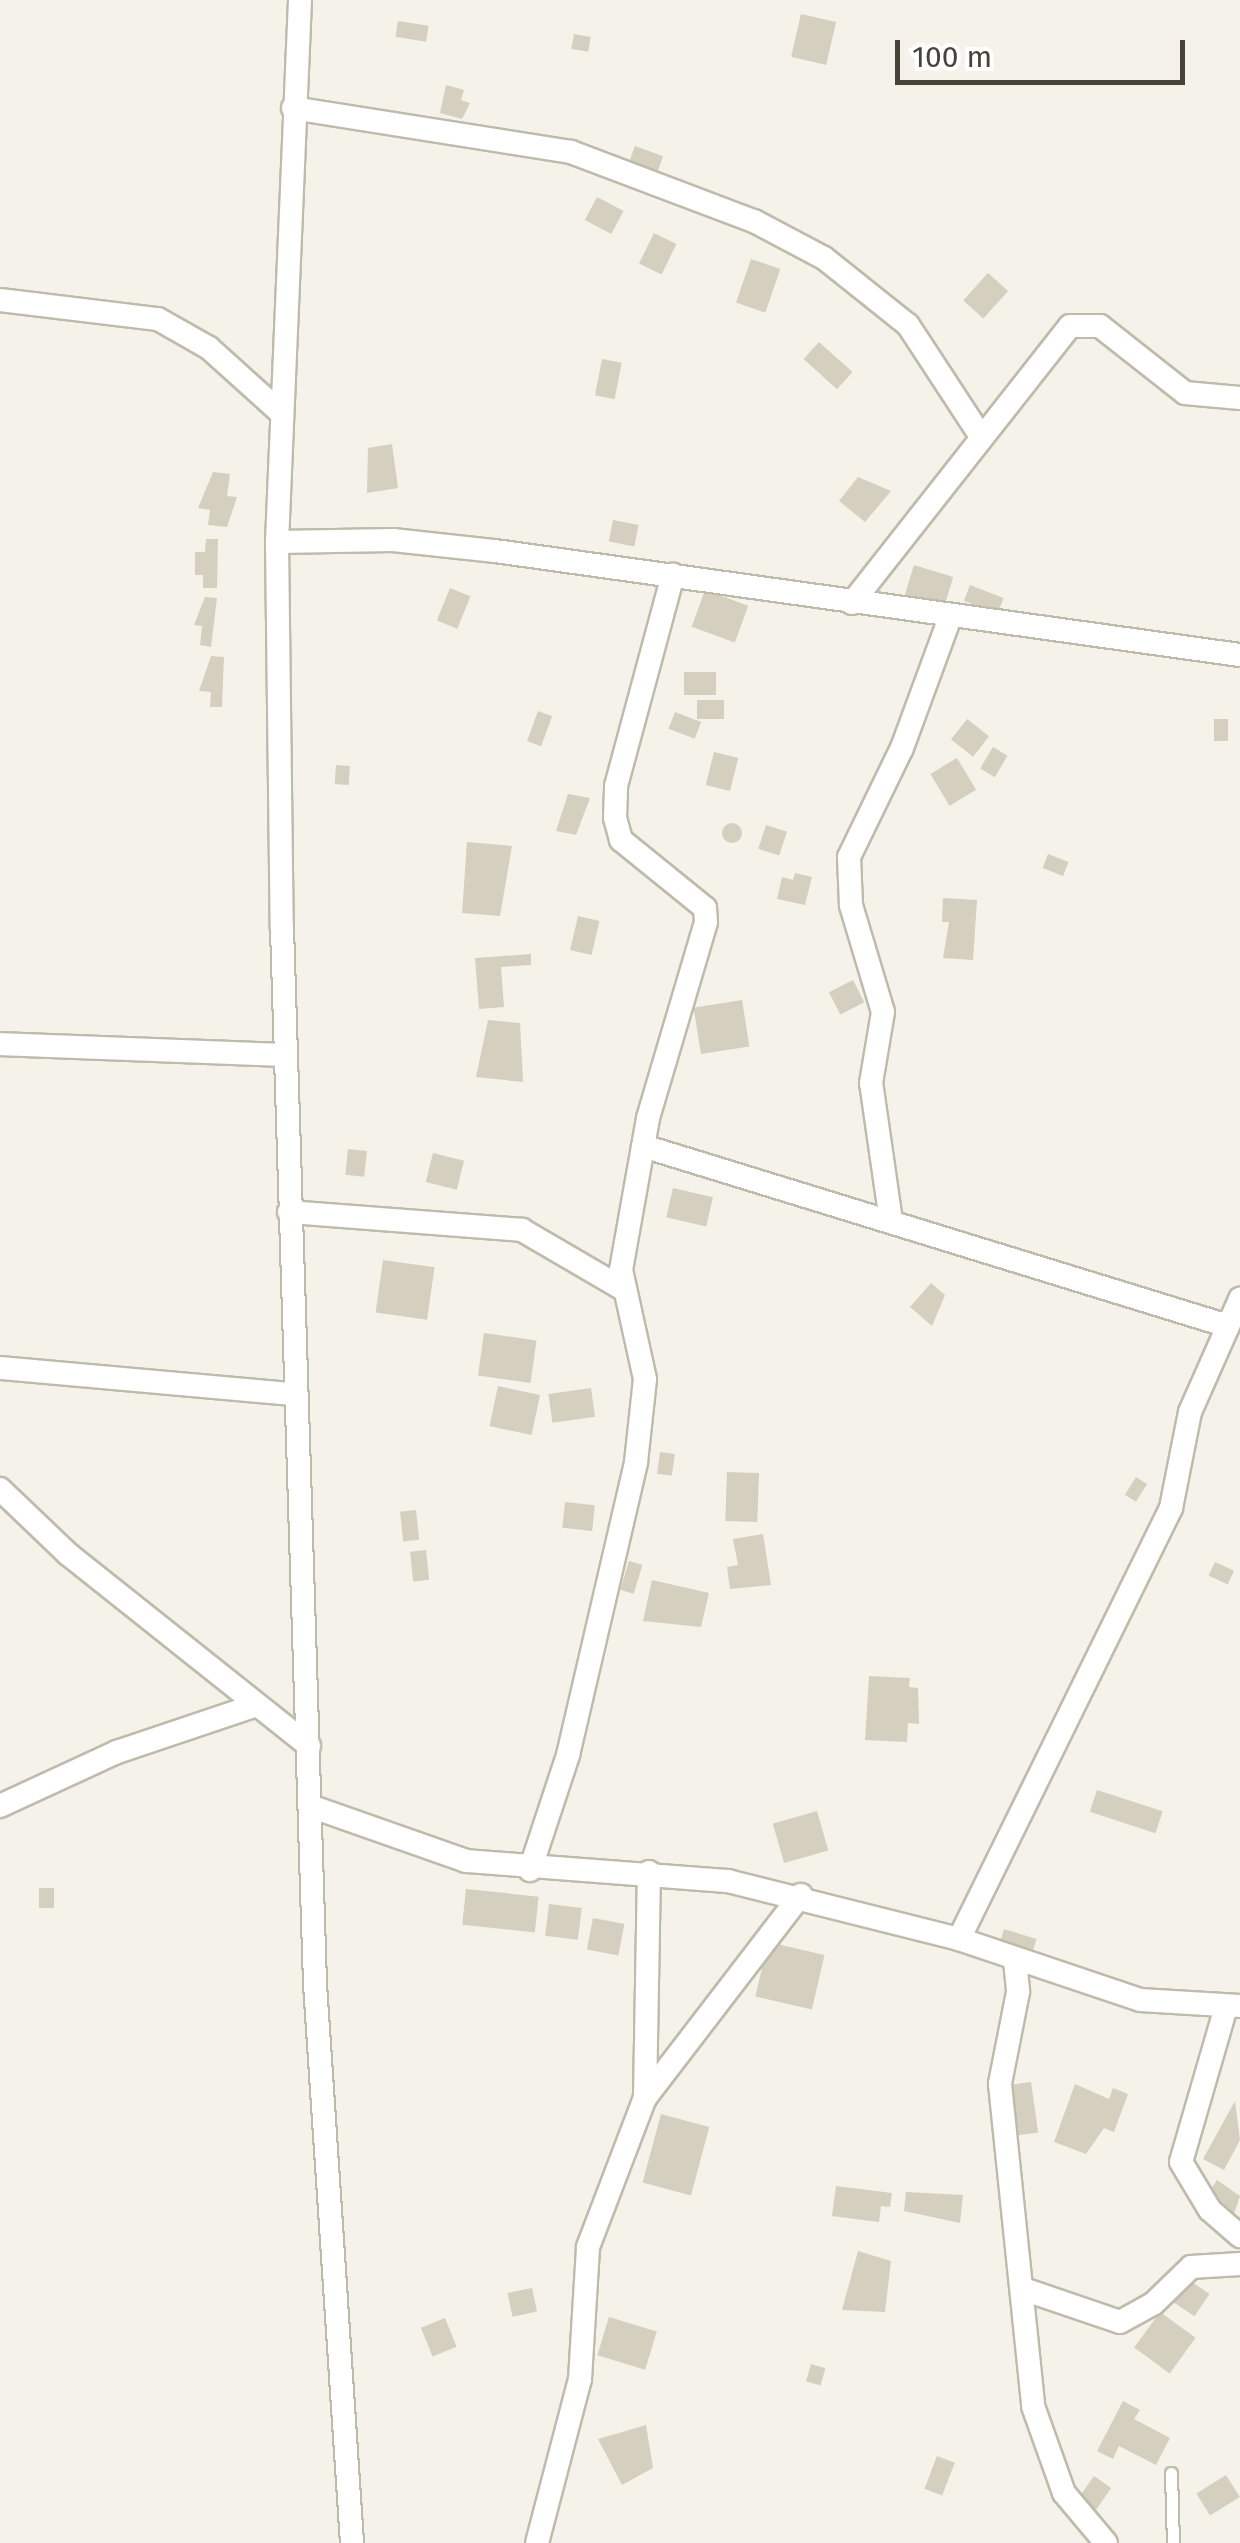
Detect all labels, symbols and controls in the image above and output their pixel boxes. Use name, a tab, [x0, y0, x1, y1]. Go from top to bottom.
scale bar	[900, 20, 1190, 82]
text: 100 m	[912, 39, 992, 75]

